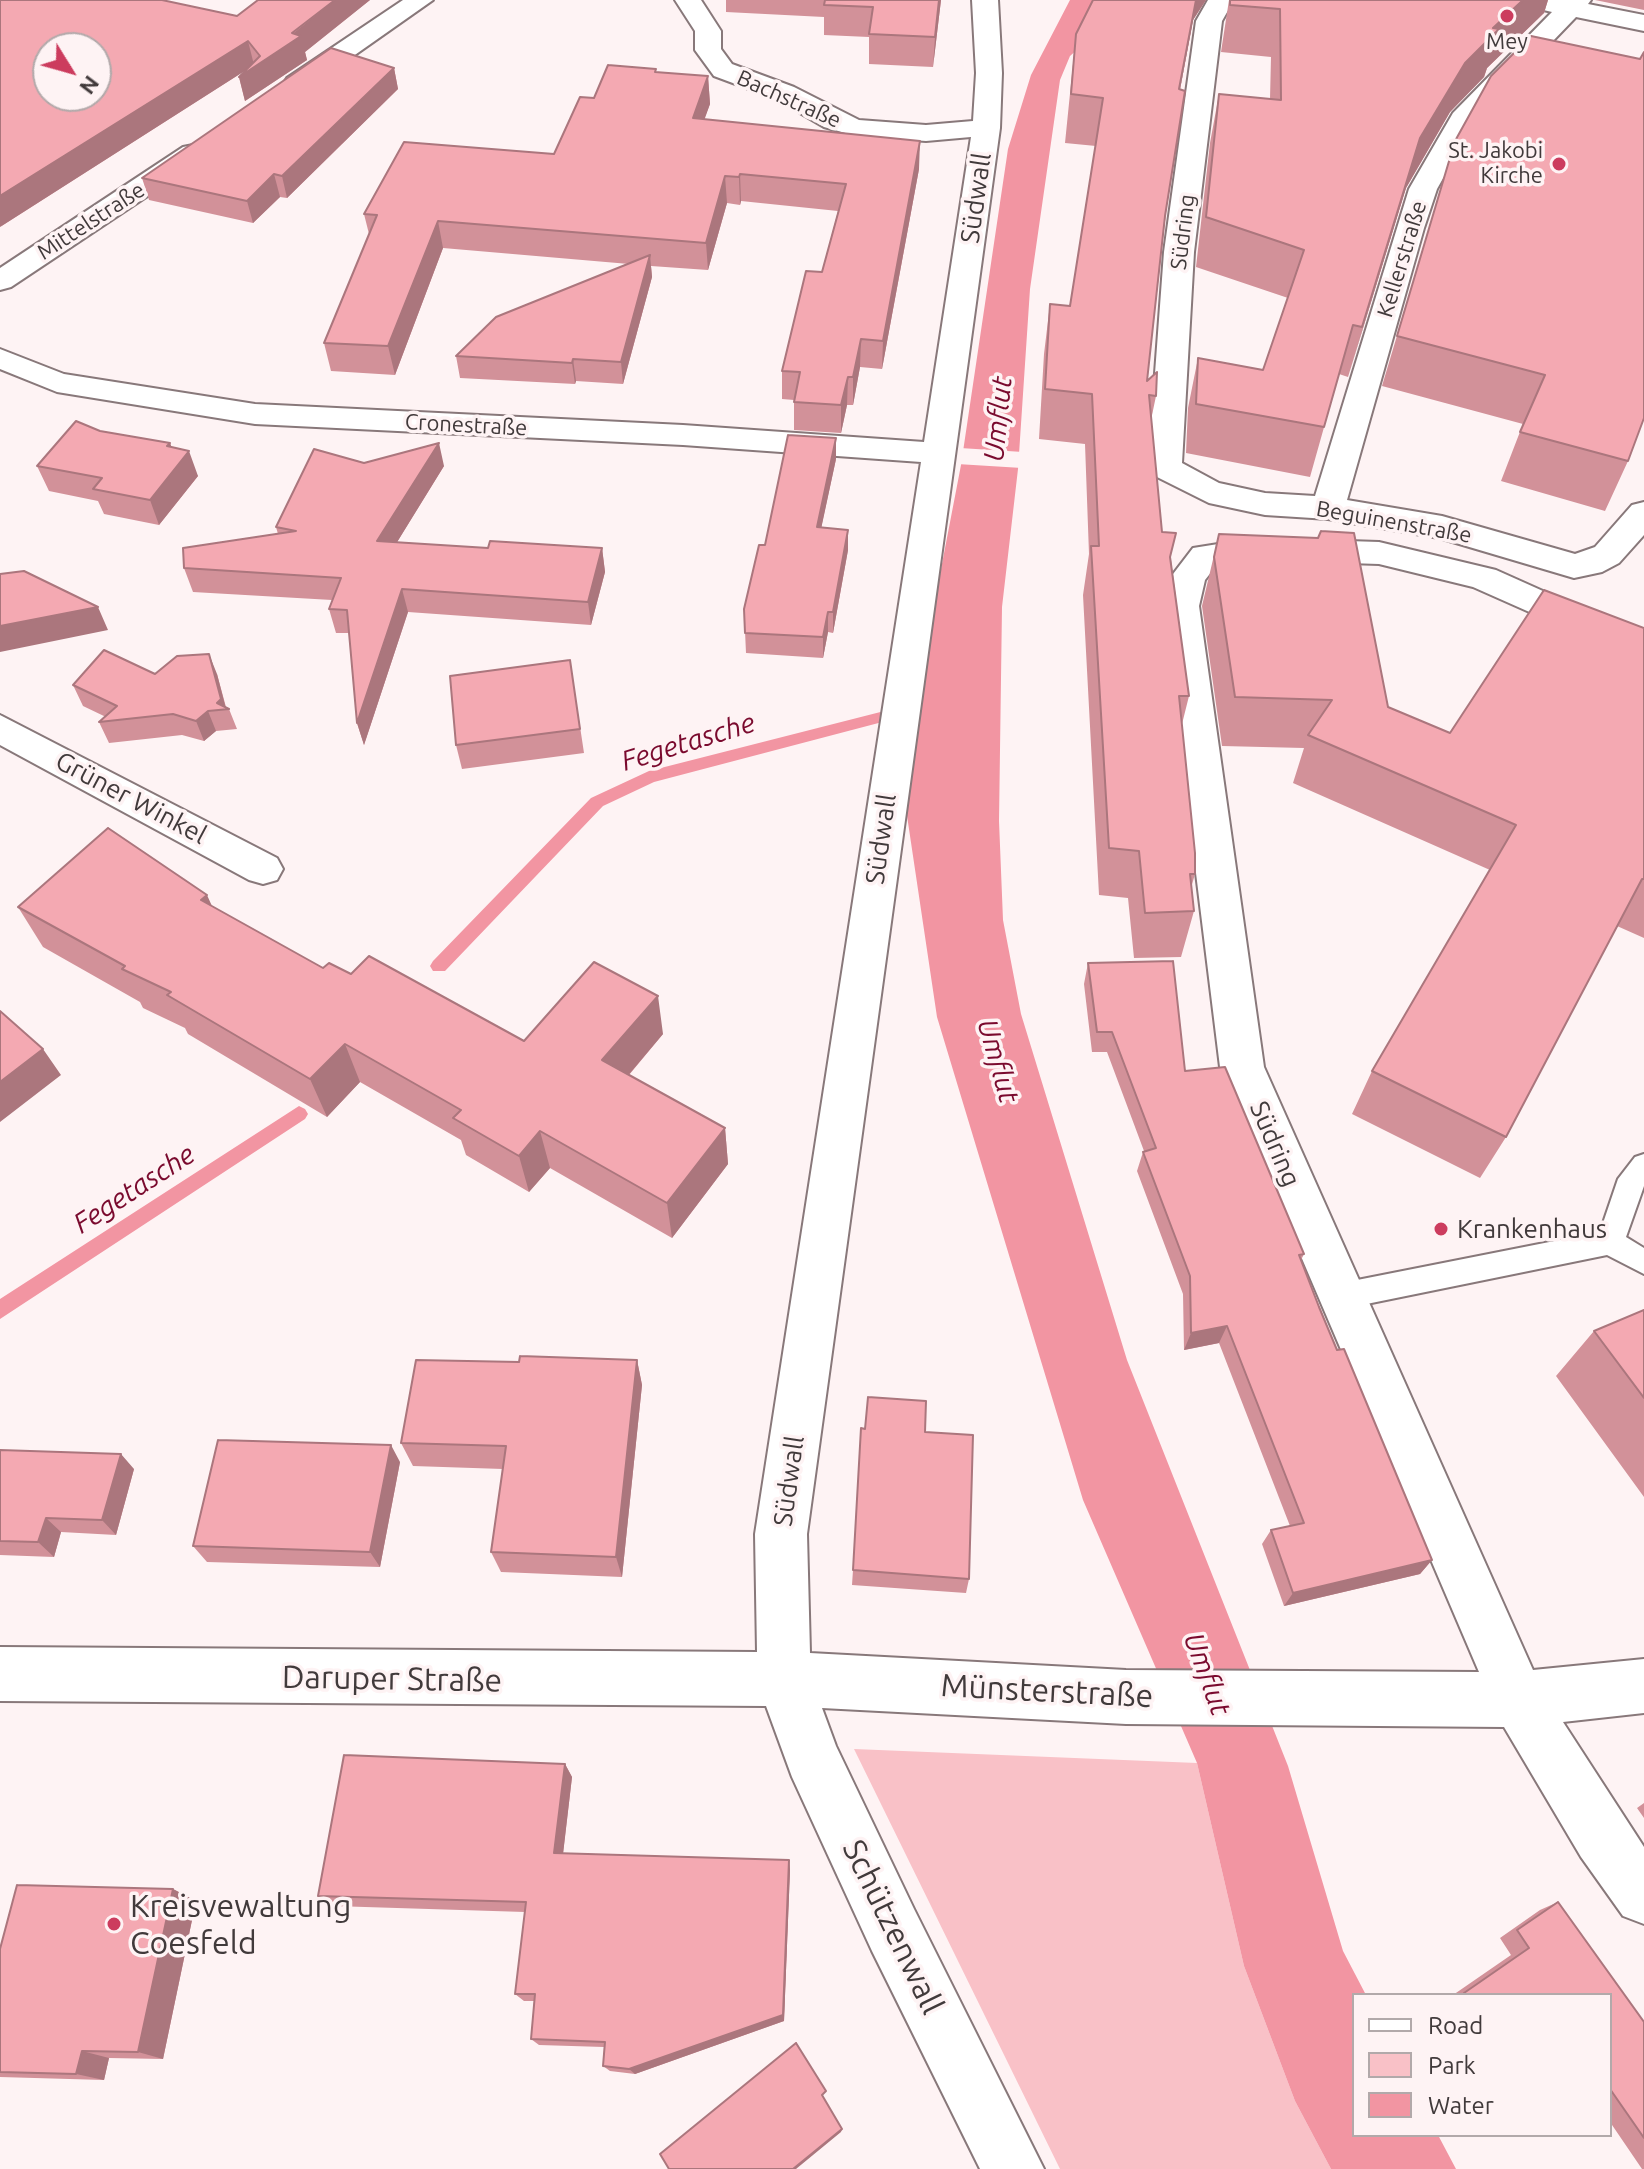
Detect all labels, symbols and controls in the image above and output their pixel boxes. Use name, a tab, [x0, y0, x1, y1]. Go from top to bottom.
marker: Mey	[1498, 7, 1516, 25]
place label: Mey	[1486, 29, 1528, 55]
north arrow	[32, 32, 112, 112]
street label: Bachstraße	[733, 64, 845, 134]
text: N	[75, 71, 105, 100]
place label: St. Jakobi Kirche	[1448, 138, 1543, 190]
street label: Südwall	[954, 151, 998, 245]
marker: St. Jakobi Kirche	[1550, 155, 1568, 173]
street label: Mittelstraße	[32, 176, 150, 266]
street label: Südring	[1165, 193, 1201, 271]
street label: Kellerstraße	[1372, 198, 1432, 320]
water label: Umflut	[977, 375, 1019, 463]
street label: Cronestraße	[404, 409, 528, 441]
street label: Beguinenstraße	[1314, 495, 1474, 549]
water label: Fegetasche	[617, 706, 759, 778]
street label: Grüner Winkel	[50, 745, 212, 851]
street label: Südwall	[859, 792, 903, 886]
water label: Umflut	[970, 1015, 1026, 1107]
street label: Südring	[1243, 1097, 1307, 1191]
water label: Fegetasche	[67, 1137, 201, 1241]
place label: Krankenhaus	[1457, 1213, 1607, 1245]
marker: Krankenhaus	[1432, 1220, 1450, 1238]
street label: Südwall	[767, 1434, 811, 1528]
water label: Umflut	[1177, 1628, 1237, 1720]
street label: Daruper Straße	[282, 1658, 502, 1700]
street label: Münsterstraße	[940, 1666, 1154, 1716]
street label: Schützenwall	[834, 1834, 952, 2020]
place label: Kreisvewaltung Coesfeld	[130, 1887, 351, 1962]
marker: Kreisvewaltung Coesfeld	[105, 1915, 123, 1933]
legend	[1352, 1993, 1612, 2137]
text: Road	[1428, 2012, 1483, 2039]
text: Park	[1428, 2052, 1476, 2079]
text: Water	[1428, 2092, 1494, 2119]

